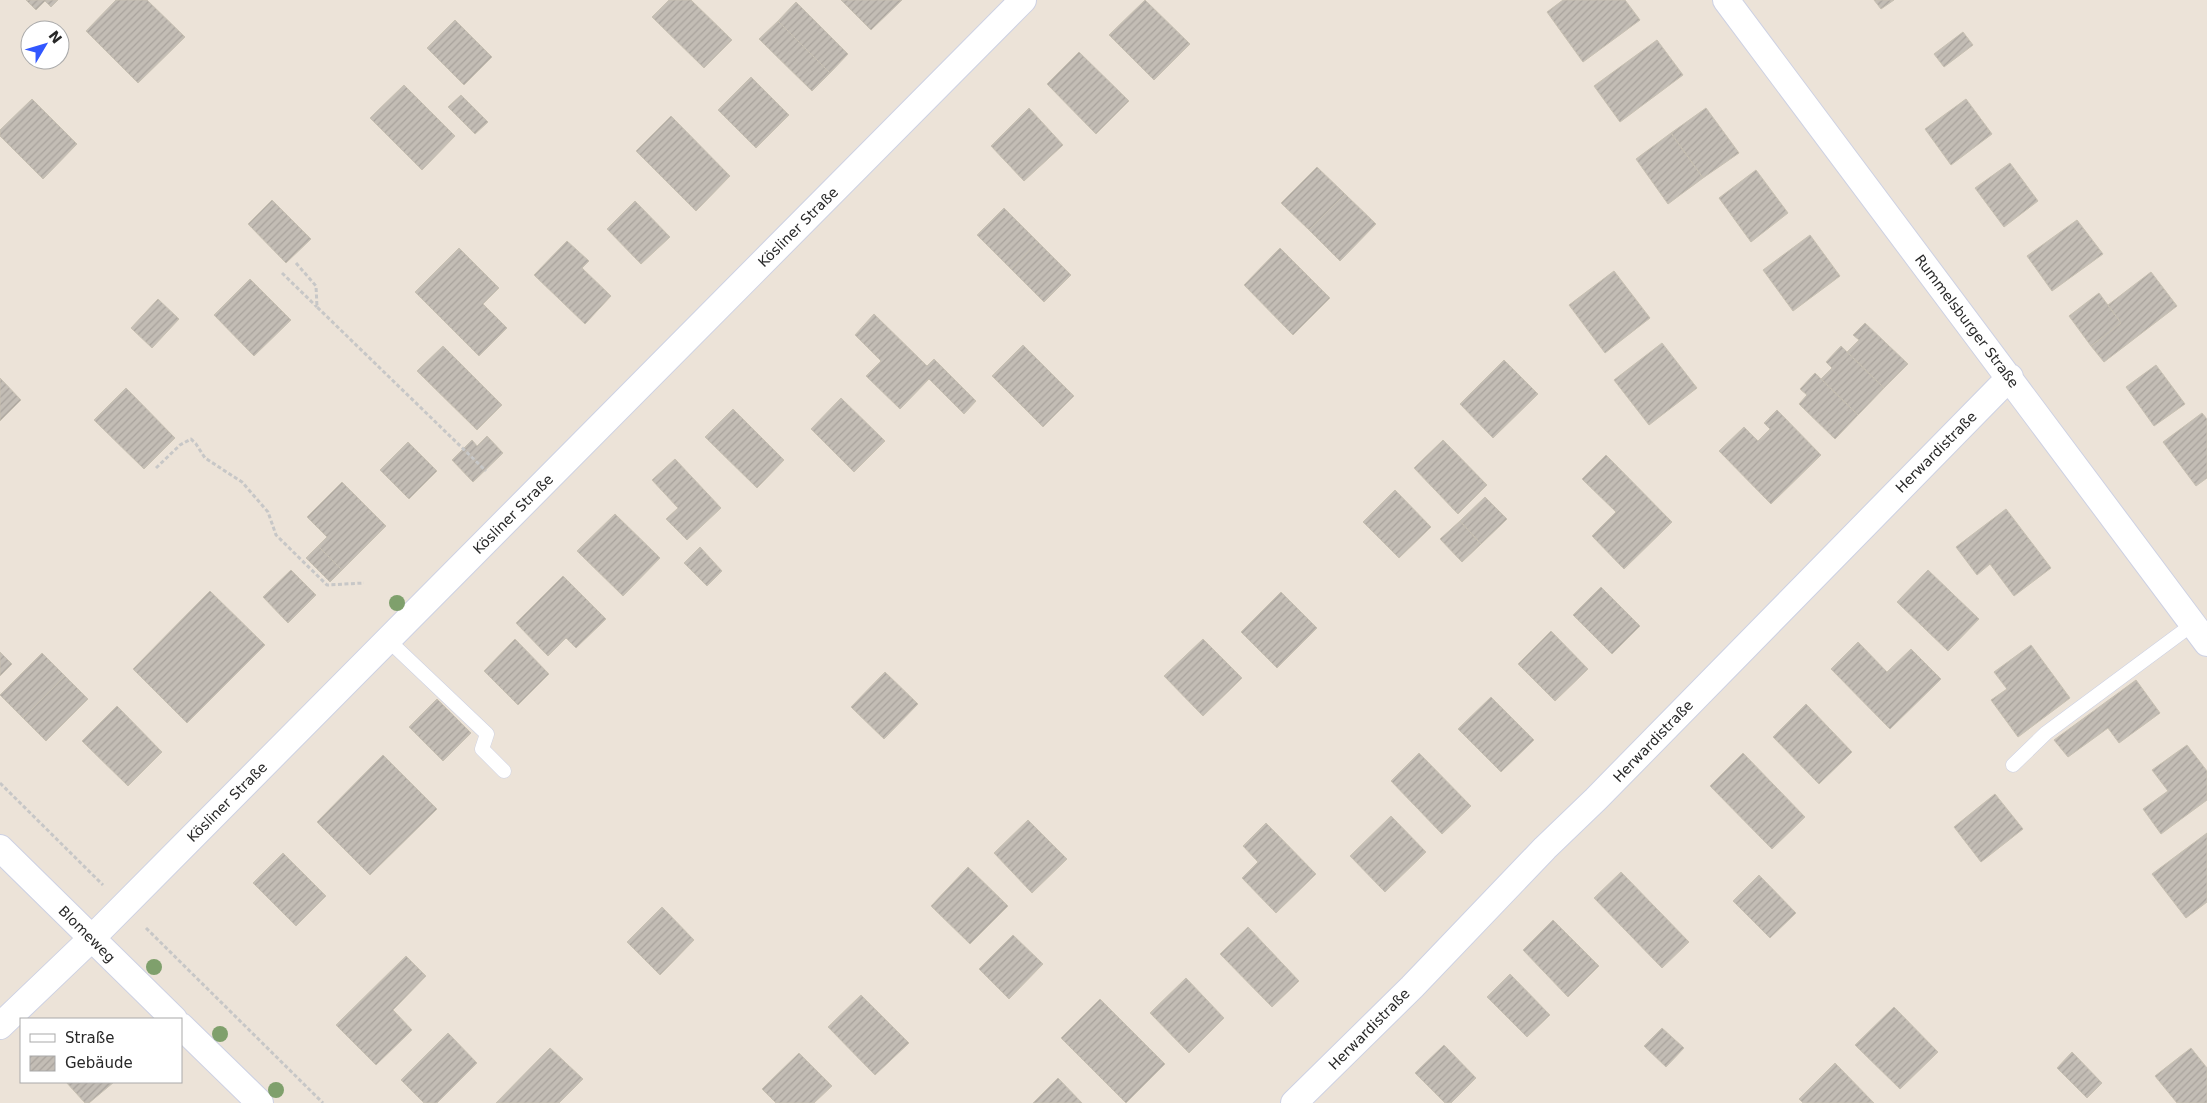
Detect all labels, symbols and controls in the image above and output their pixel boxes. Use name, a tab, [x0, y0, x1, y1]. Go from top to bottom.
north arrow	[20, 20, 70, 70]
text: N	[45, 27, 65, 47]
street label: Kösliner Straße	[755, 184, 841, 270]
street label: Rummelsburger Straße	[1912, 251, 2022, 391]
street label: Herwardistraße	[1892, 408, 1980, 496]
street label: Kösliner Straße	[470, 471, 556, 557]
street label: Herwardistraße	[1610, 697, 1696, 785]
street label: Kösliner Straße	[184, 759, 270, 845]
street label: Blomeweg	[55, 902, 119, 966]
street label: Herwardistraße	[1325, 985, 1413, 1073]
legend	[20, 1018, 182, 1083]
text: Straße	[65, 1029, 114, 1047]
text: Gebäude	[65, 1054, 133, 1072]

